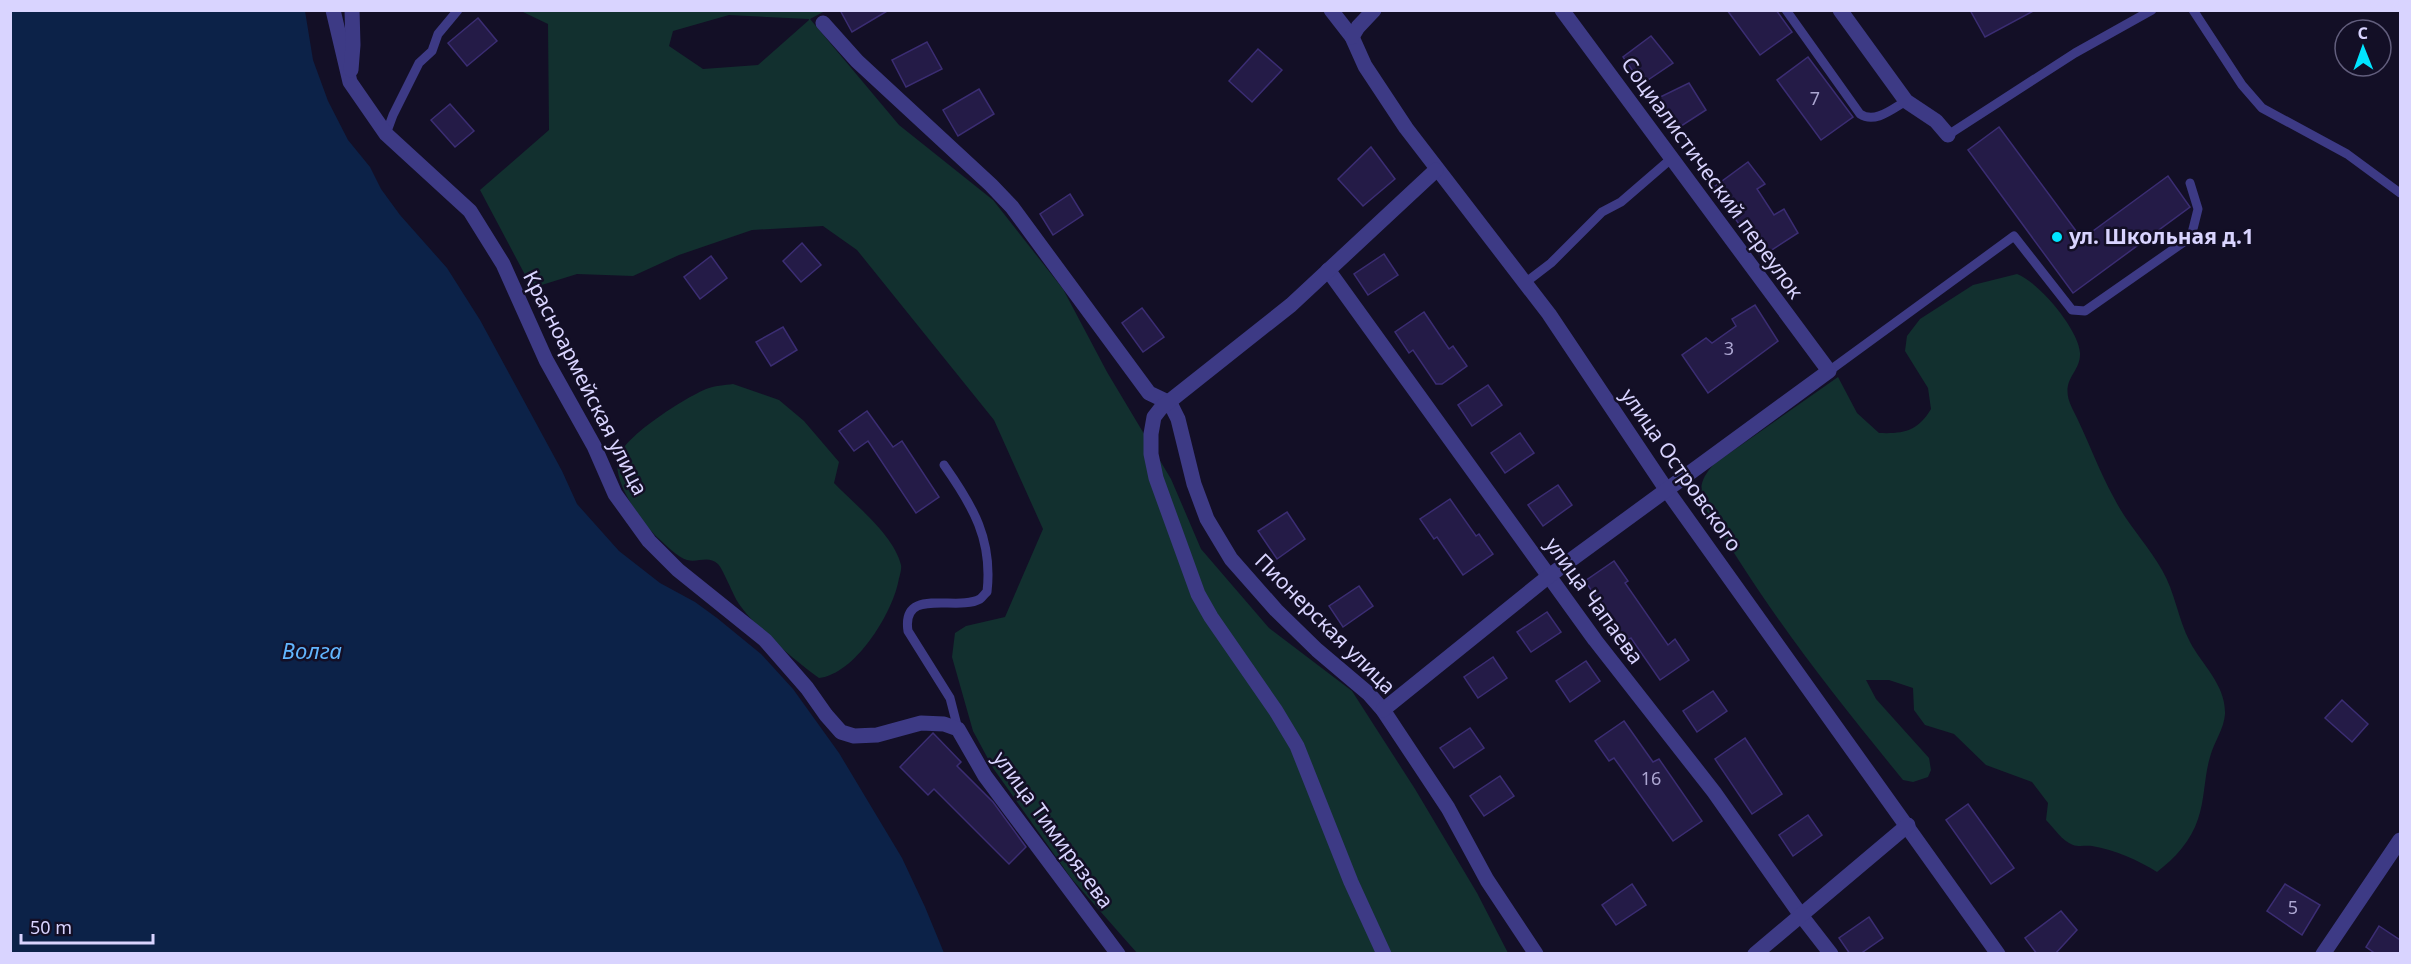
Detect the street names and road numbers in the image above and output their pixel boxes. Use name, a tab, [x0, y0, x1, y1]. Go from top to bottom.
street label: Социалистический переулок	[1615, 51, 1810, 304]
street label: Красноармейская улица	[517, 266, 655, 500]
street label: улица Островского	[1615, 382, 1749, 557]
street label: улица Чапаева	[1539, 531, 1650, 669]
street label: Пионерская улица	[1249, 547, 1402, 700]
street label: улица Тимирязева	[987, 745, 1120, 914]

